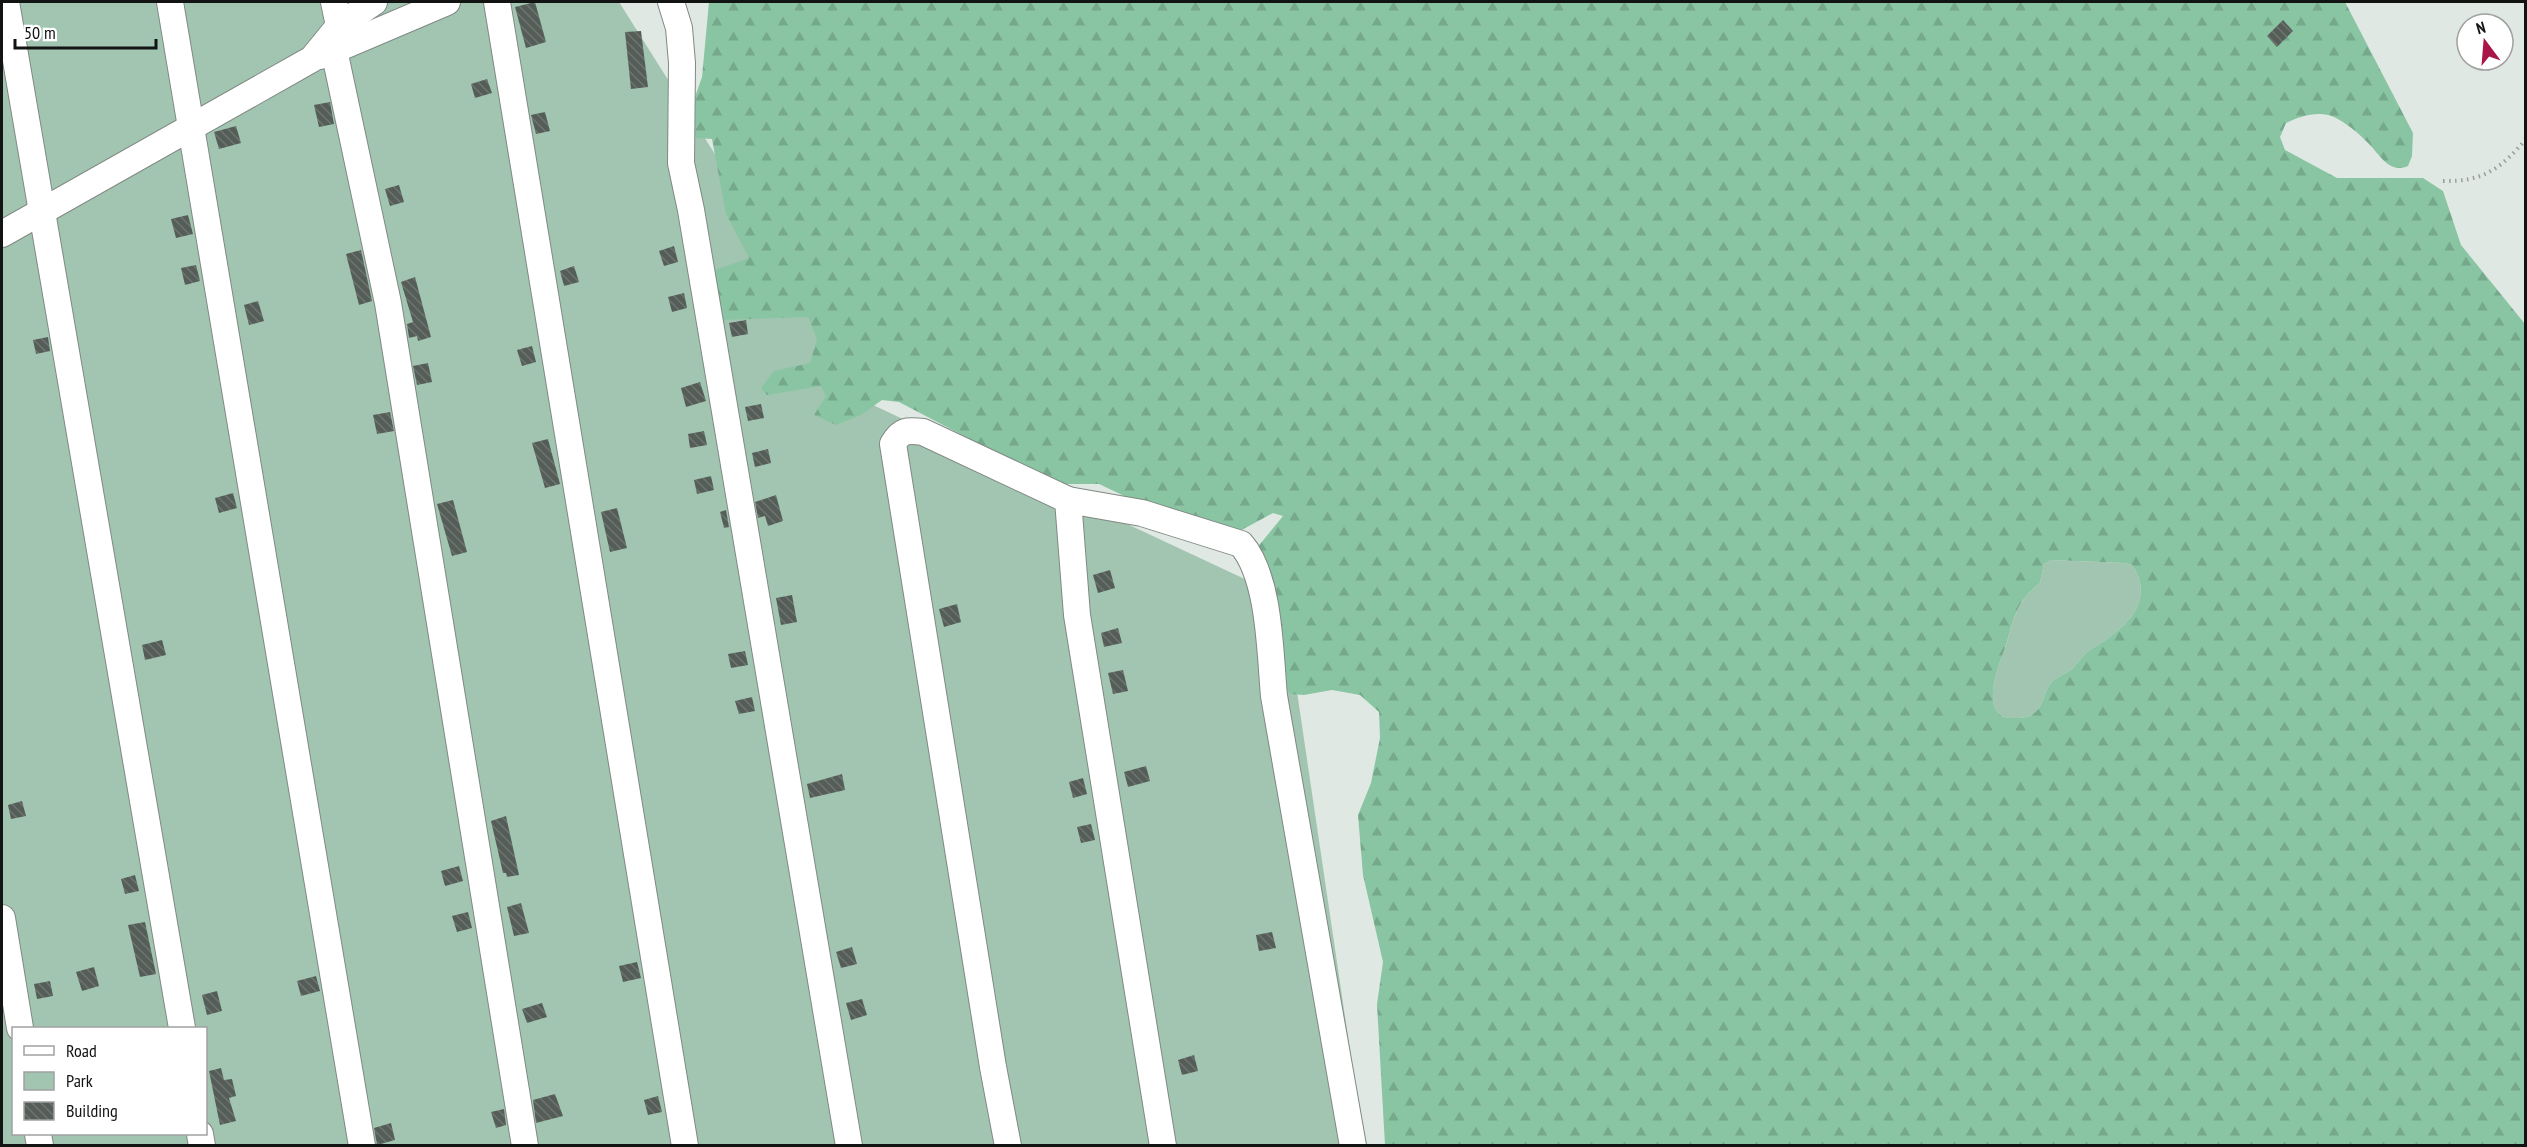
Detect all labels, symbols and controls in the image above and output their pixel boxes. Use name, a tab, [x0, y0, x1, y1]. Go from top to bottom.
scale bar	[15, 12, 156, 50]
north arrow	[2455, 12, 2515, 72]
text: N	[2474, 17, 2488, 38]
text: 50 m	[24, 21, 56, 44]
legend	[12, 1027, 207, 1135]
text: Road	[66, 1039, 97, 1062]
text: Park	[66, 1069, 93, 1092]
text: Building	[66, 1099, 118, 1122]

